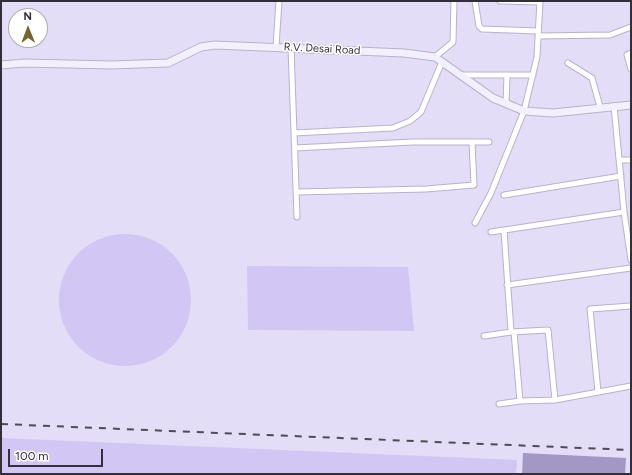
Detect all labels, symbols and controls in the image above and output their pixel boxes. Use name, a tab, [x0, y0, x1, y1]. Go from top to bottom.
north arrow	[8, 8, 48, 48]
text: N	[23, 10, 32, 23]
street label: R.V. Desai Road	[283, 40, 361, 58]
scale bar	[10, 441, 105, 467]
text: 100 m	[15, 449, 49, 463]

